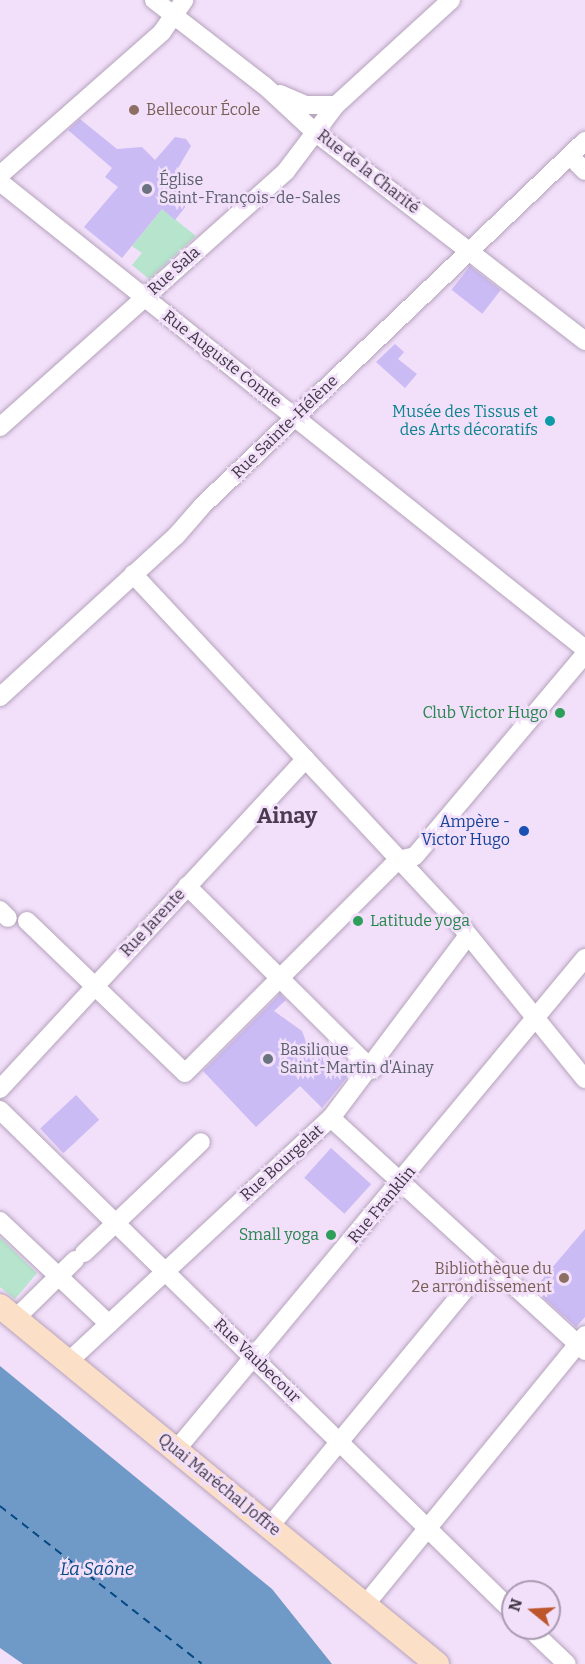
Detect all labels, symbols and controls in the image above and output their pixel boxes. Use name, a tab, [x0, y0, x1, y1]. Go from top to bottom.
place label: Bellecour École	[146, 100, 260, 120]
marker: Bellecour École	[127, 103, 141, 117]
street label: Rue de la Charité	[313, 126, 423, 218]
place label: Église Saint-François-de-Sales	[159, 170, 341, 208]
marker: Église Saint-François-de-Sales	[140, 182, 154, 196]
street label: Rue Sala	[144, 243, 204, 299]
street label: Rue Auguste Comte	[159, 307, 285, 411]
street label: Rue Sainte-Hélène	[228, 371, 342, 483]
place label: Musée des Tissus et des Arts décoratifs	[392, 402, 538, 440]
marker: Musée des Tissus et des Arts décoratifs	[543, 414, 557, 428]
place label: Club Victor Hugo	[422, 703, 548, 723]
marker: Club Victor Hugo	[553, 706, 567, 720]
district label: Ainay	[257, 803, 317, 829]
place label: Ampère - Victor Hugo	[421, 812, 510, 850]
marker: Ampère - Victor Hugo	[515, 822, 533, 840]
street label: Rue Jarente	[117, 885, 189, 961]
place label: Latitude yoga	[370, 911, 470, 931]
marker: Latitude yoga	[351, 914, 365, 928]
place label: Basilique Saint-Martin d'Ainay	[280, 1040, 434, 1078]
marker: Basilique Saint-Martin d'Ainay	[261, 1052, 275, 1066]
street label: Rue Bourgelat	[237, 1121, 327, 1205]
street label: Rue Franklin	[344, 1163, 420, 1247]
place label: Small yoga	[239, 1225, 319, 1245]
marker: Small yoga	[324, 1228, 338, 1242]
place label: Bibliothèque du 2e arrondissement	[411, 1259, 552, 1297]
marker: Bibliothèque du 2e arrondissement	[557, 1271, 571, 1285]
street label: Rue Vaubecour	[210, 1315, 304, 1407]
street label: Quai Maréchal Joffre	[154, 1430, 284, 1540]
water label: La Saône	[60, 1558, 134, 1580]
north arrow	[501, 1580, 561, 1640]
text: N	[504, 1596, 526, 1614]

